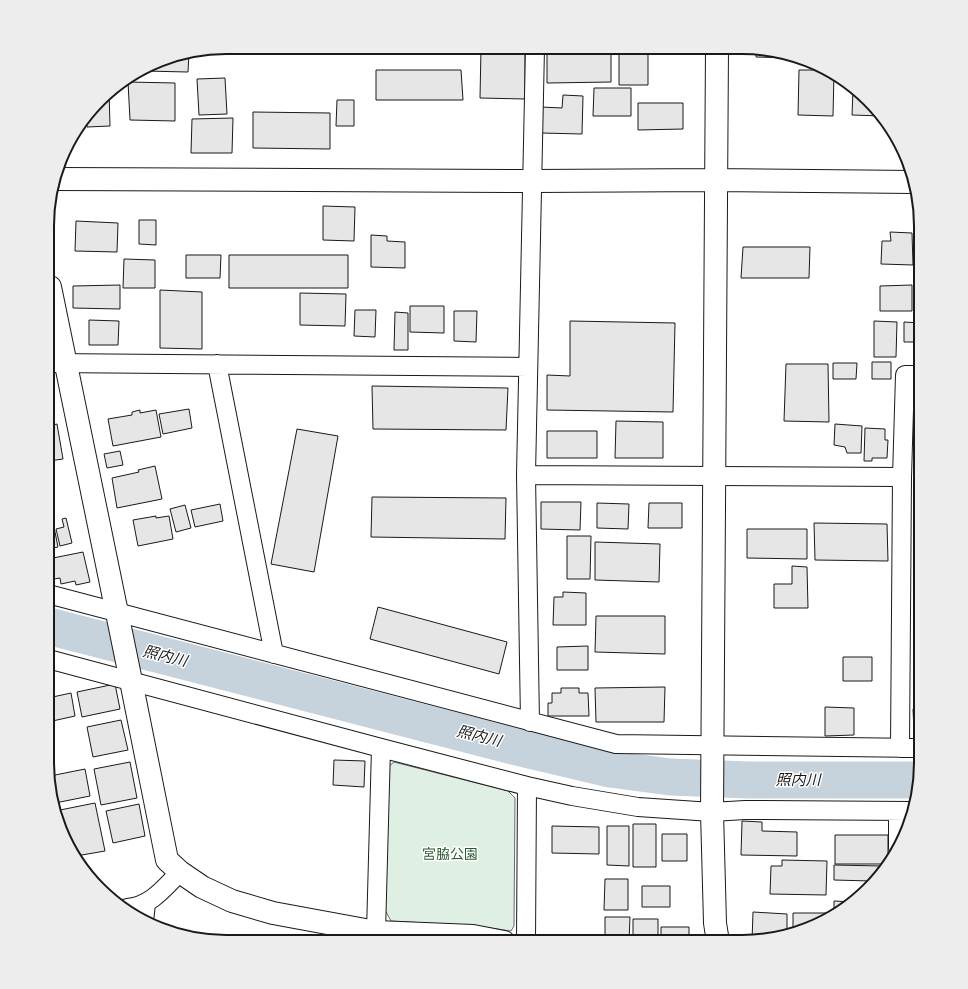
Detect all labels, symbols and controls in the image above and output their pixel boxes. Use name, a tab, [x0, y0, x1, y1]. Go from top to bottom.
water label: 照内川	[140, 640, 191, 673]
water label: 照内川	[454, 720, 505, 753]
water label: 照内川	[775, 769, 822, 791]
park label: 宮脇公園	[422, 844, 478, 864]

